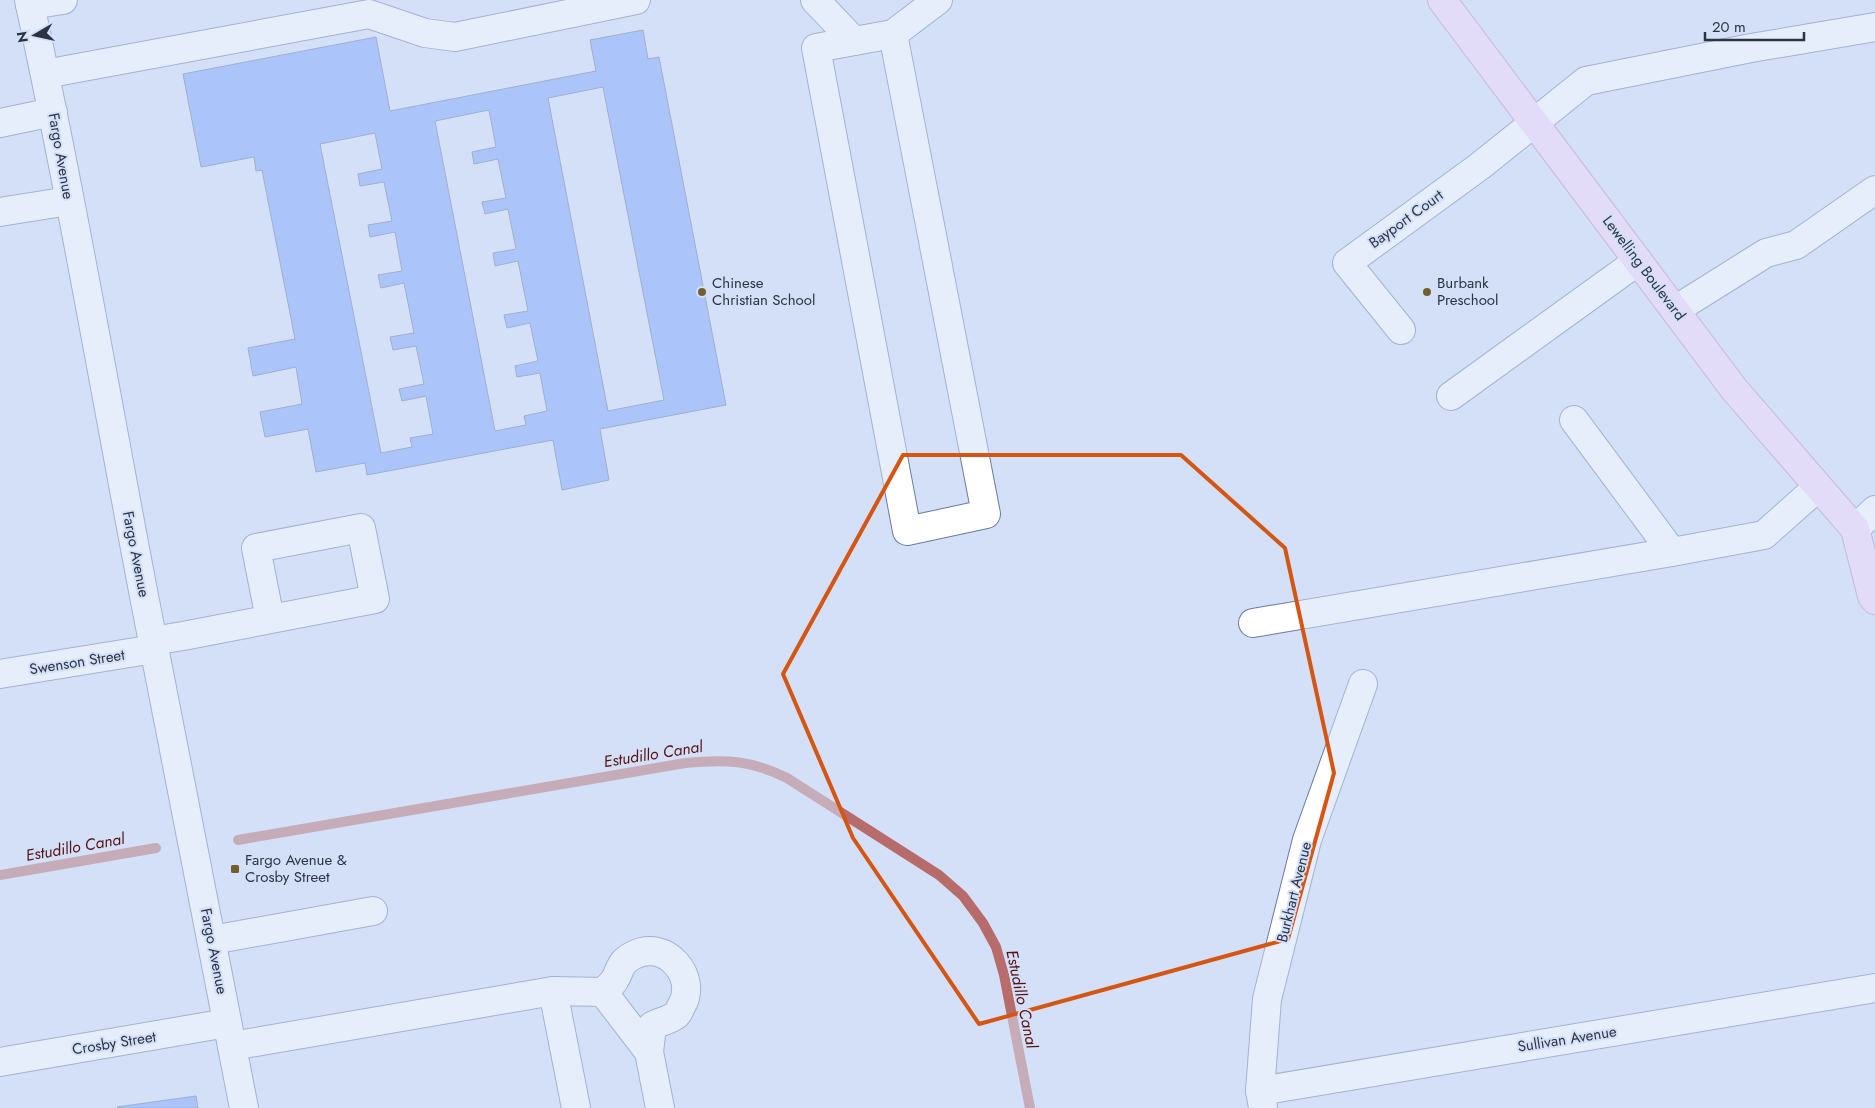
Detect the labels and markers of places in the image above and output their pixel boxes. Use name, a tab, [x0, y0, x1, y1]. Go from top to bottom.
place label: Chinese Christian School	[712, 272, 815, 311]
place label: Burbank Preschool	[1437, 272, 1499, 311]
marker: Chinese Christian School	[696, 286, 708, 298]
marker: Burbank Preschool	[1421, 286, 1433, 298]
place label: Fargo Avenue & Crosby Street	[245, 849, 347, 888]
marker: Fargo Avenue & Crosby Street	[229, 863, 241, 875]

